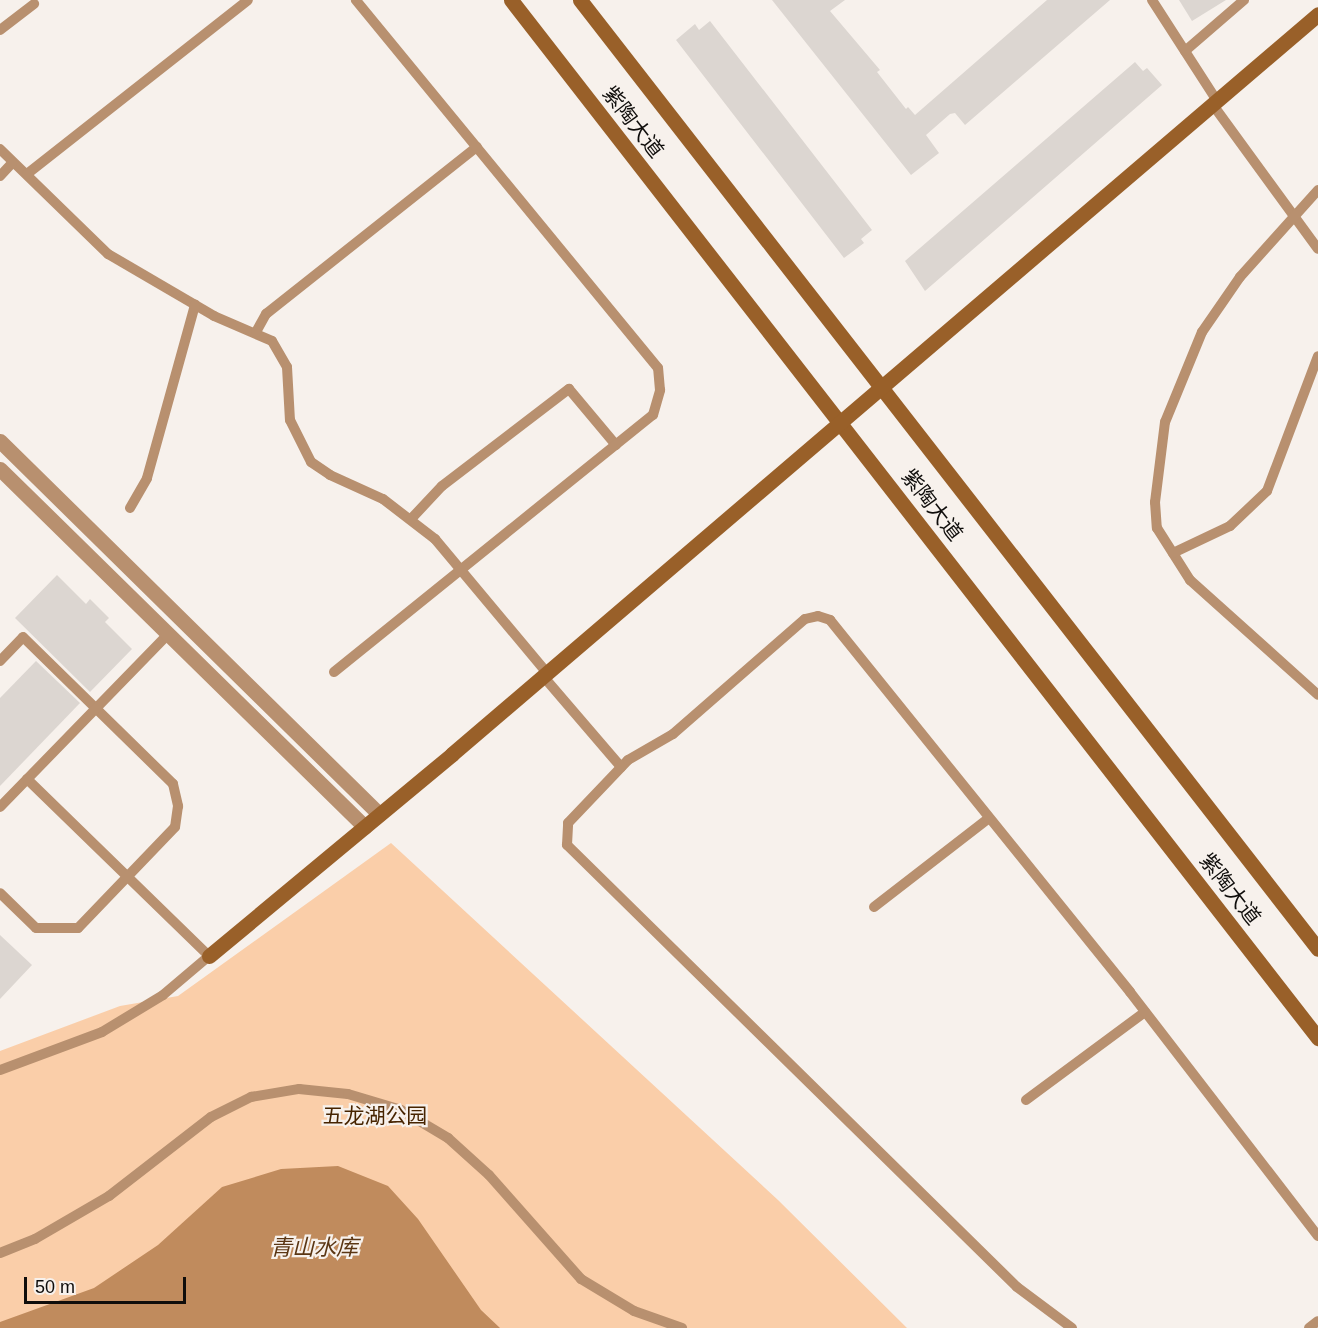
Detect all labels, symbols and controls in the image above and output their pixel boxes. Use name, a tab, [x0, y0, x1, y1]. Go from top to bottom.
street label: 紫陶大道	[597, 81, 669, 163]
street label: 紫陶大道	[896, 464, 968, 546]
street label: 紫陶大道	[1194, 848, 1266, 930]
park label: 五龙湖公园	[323, 1103, 427, 1129]
water label: 青山水库	[270, 1235, 358, 1261]
scale bar	[27, 1265, 189, 1303]
text: 50 m	[35, 1277, 75, 1297]

